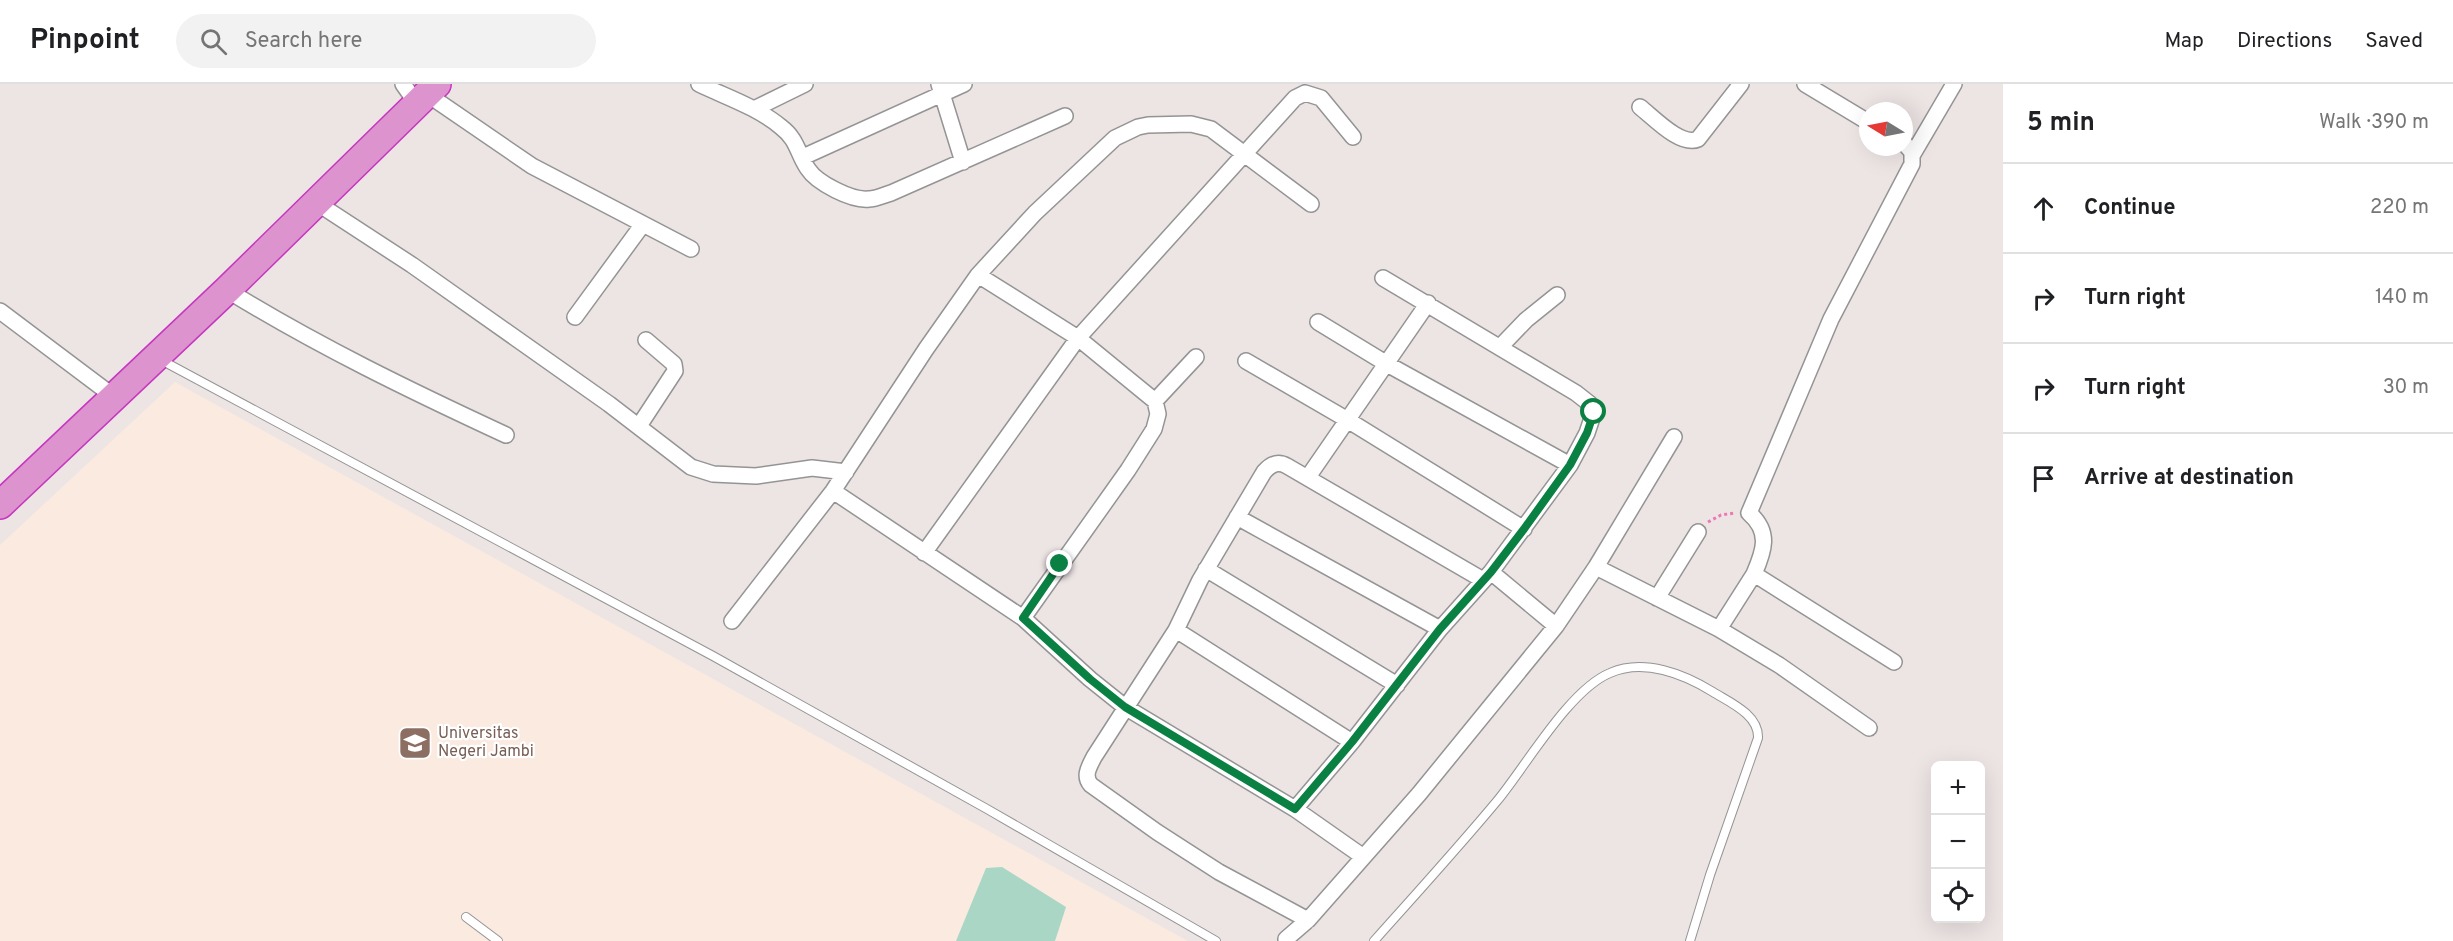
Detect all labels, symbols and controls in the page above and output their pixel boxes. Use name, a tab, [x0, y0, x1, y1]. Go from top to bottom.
search box	[176, 14, 596, 68]
text: Pinpoint	[30, 23, 140, 59]
icon: search	[197, 25, 230, 58]
text: Search here	[245, 28, 362, 55]
text: Map	[2164, 28, 2204, 55]
text: Directions	[2237, 28, 2332, 55]
text: Saved	[2365, 28, 2423, 55]
north arrow	[1859, 102, 1913, 156]
text: 5 min	[2027, 107, 2095, 140]
text: Walk · 390 m	[2319, 110, 2429, 136]
icon: ahead	[2027, 192, 2060, 225]
text: Continue	[2084, 195, 2175, 222]
text: 220 m	[2370, 195, 2429, 221]
icon: right	[2027, 282, 2060, 315]
text: Turn right	[2084, 285, 2186, 312]
text: 140 m	[2375, 285, 2429, 311]
icon: right	[2027, 372, 2060, 405]
text: Turn right	[2084, 375, 2186, 402]
text: 30 m	[2383, 375, 2429, 401]
route start	[1580, 398, 1606, 424]
icon: arrive	[2027, 462, 2060, 495]
text: Arrive at destination	[2084, 465, 2294, 492]
route end	[1046, 550, 1072, 576]
place label: Universitas Negeri Jambi	[438, 724, 534, 762]
school or university icon: Universitas Negeri Jambi	[397, 725, 433, 761]
map controls	[1931, 761, 1985, 923]
button: +	[1931, 761, 1985, 815]
button: −	[1931, 815, 1985, 869]
button: locate	[1931, 869, 1985, 923]

